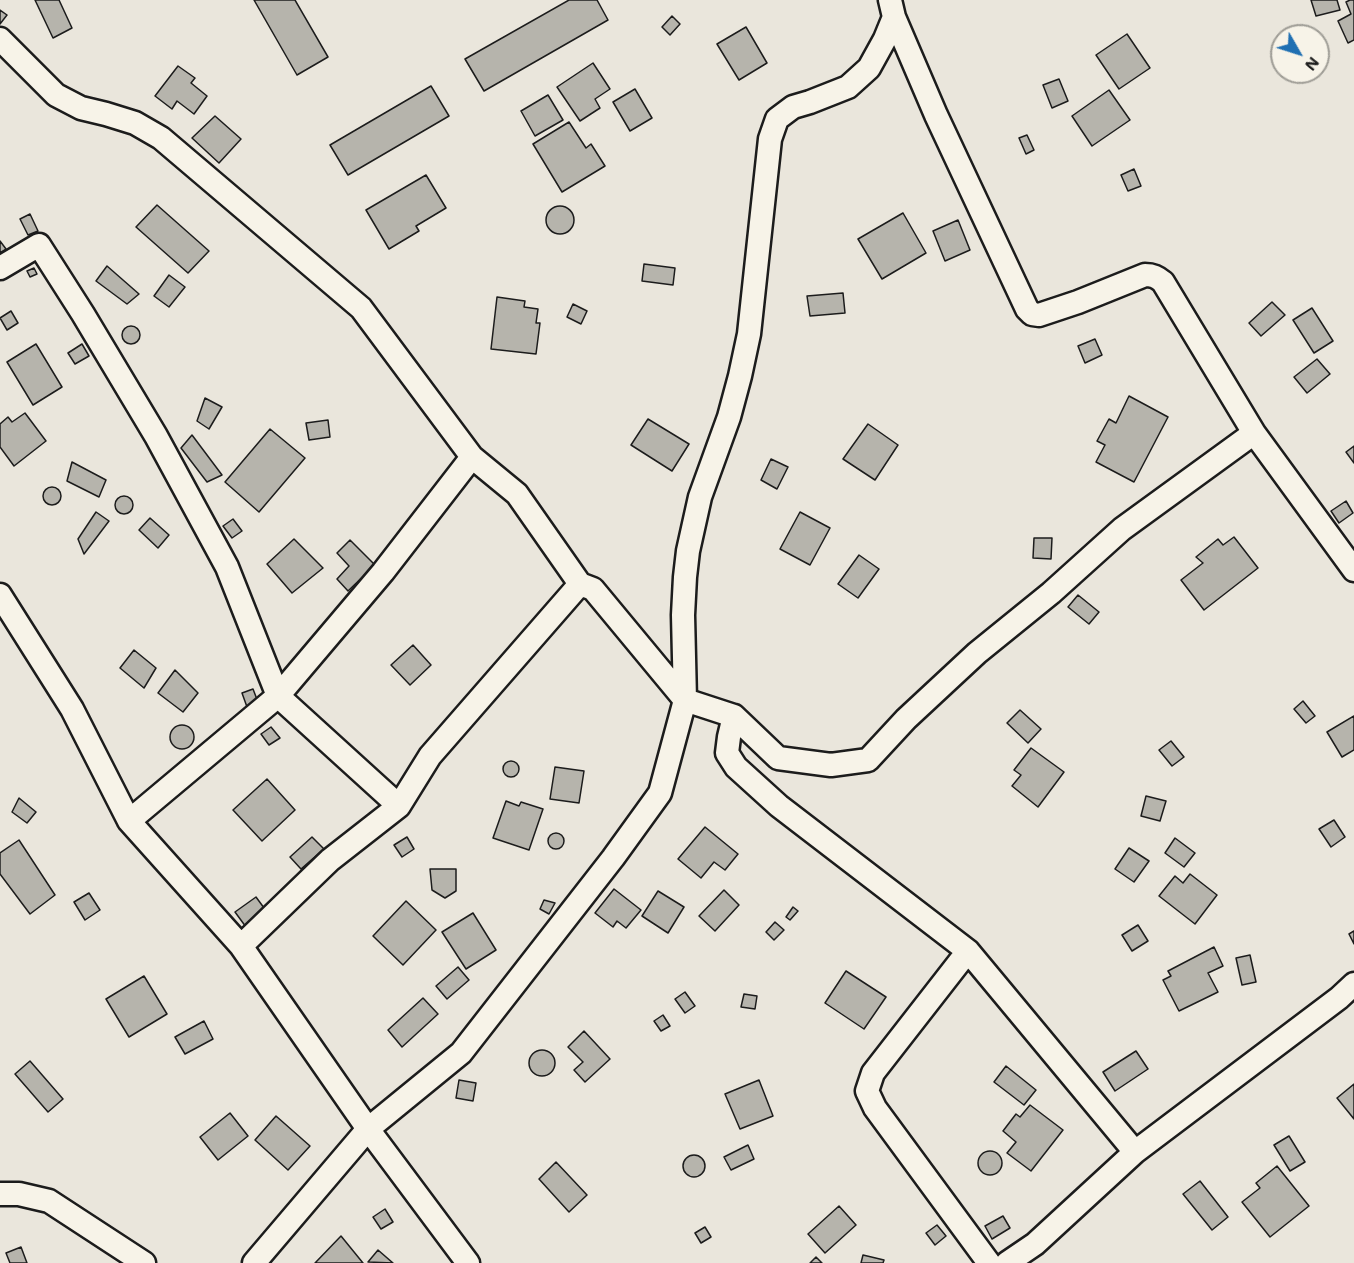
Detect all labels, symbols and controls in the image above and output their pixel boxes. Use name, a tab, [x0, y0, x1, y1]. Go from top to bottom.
north arrow	[1270, 24, 1330, 84]
text: N	[1301, 53, 1325, 76]

